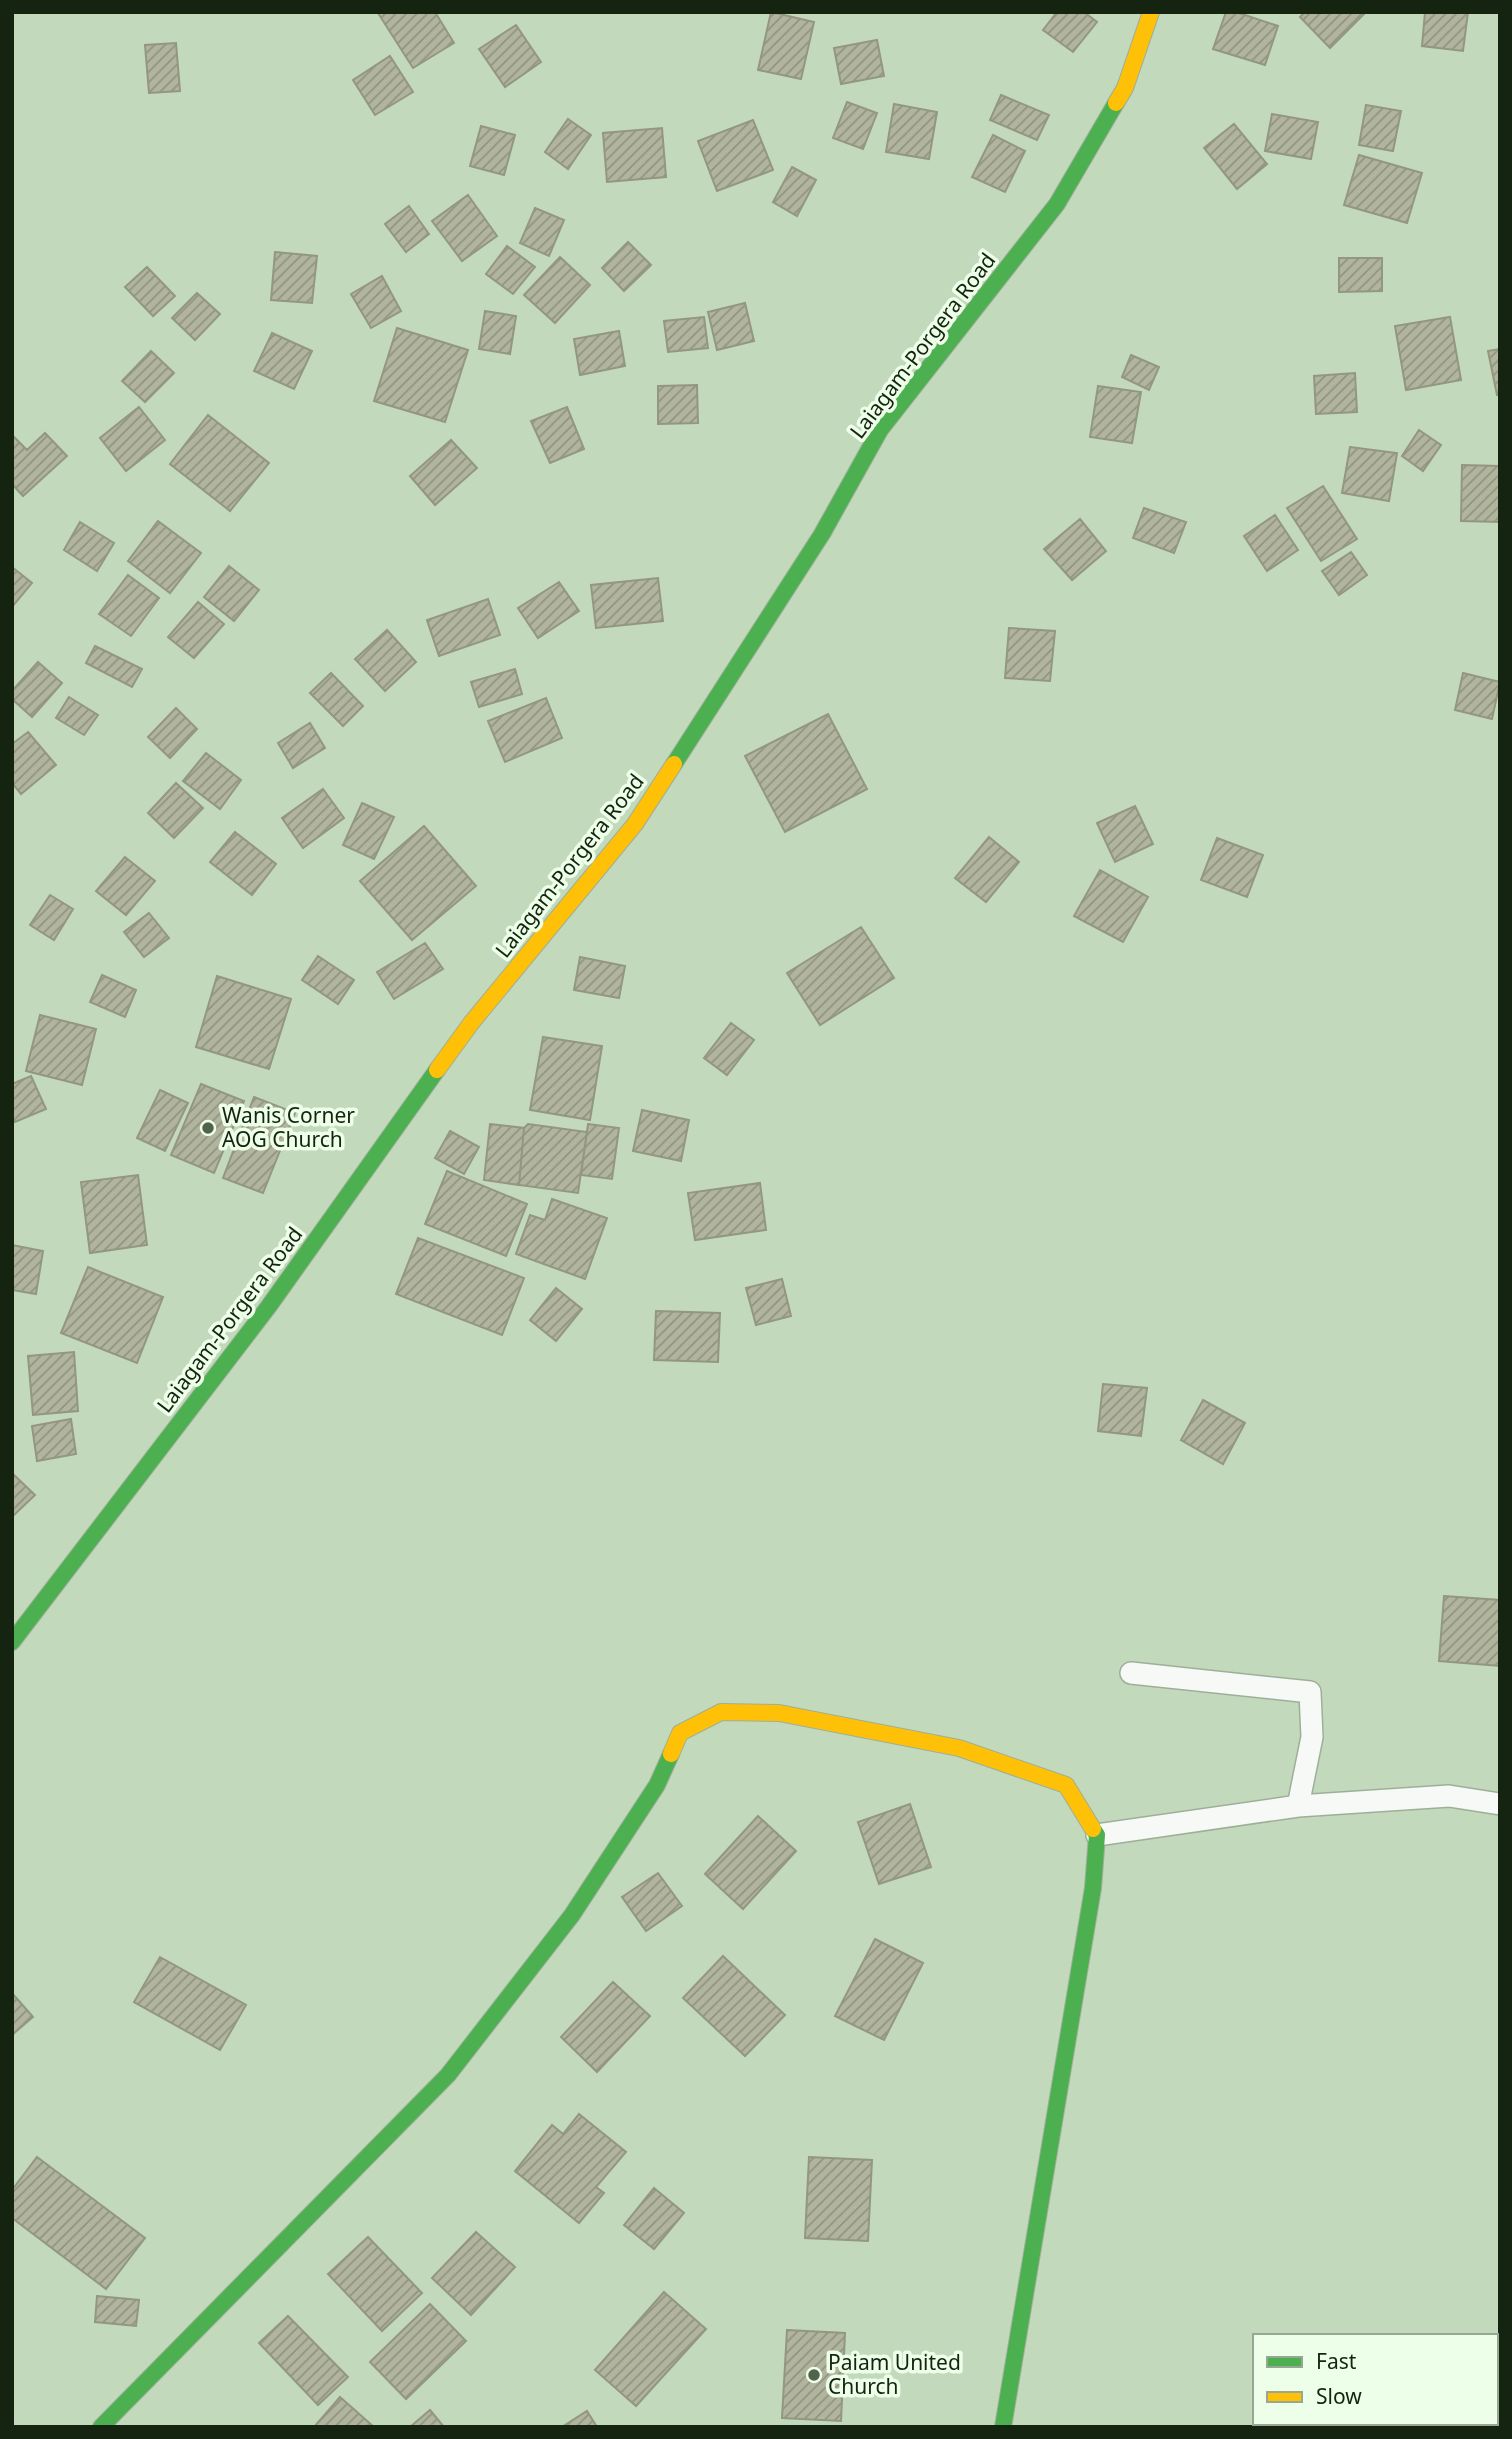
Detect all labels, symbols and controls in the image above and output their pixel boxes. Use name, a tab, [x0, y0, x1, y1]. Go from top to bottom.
street label: Laiagam-Porgera Road	[843, 247, 1001, 444]
street label: Laiagam-Porgera Road	[489, 768, 650, 963]
place label: Wanis Corner AOG Church	[222, 1101, 355, 1153]
marker: Wanis Corner AOG Church	[200, 1120, 216, 1136]
street label: Laiagam-Porgera Road	[150, 1221, 308, 1418]
legend	[1253, 2334, 1498, 2425]
text: Fast	[1316, 2347, 1357, 2375]
place label: Paiam United Church	[828, 2348, 961, 2400]
marker: Paiam United Church	[806, 2367, 822, 2383]
text: Slow	[1316, 2382, 1362, 2410]

